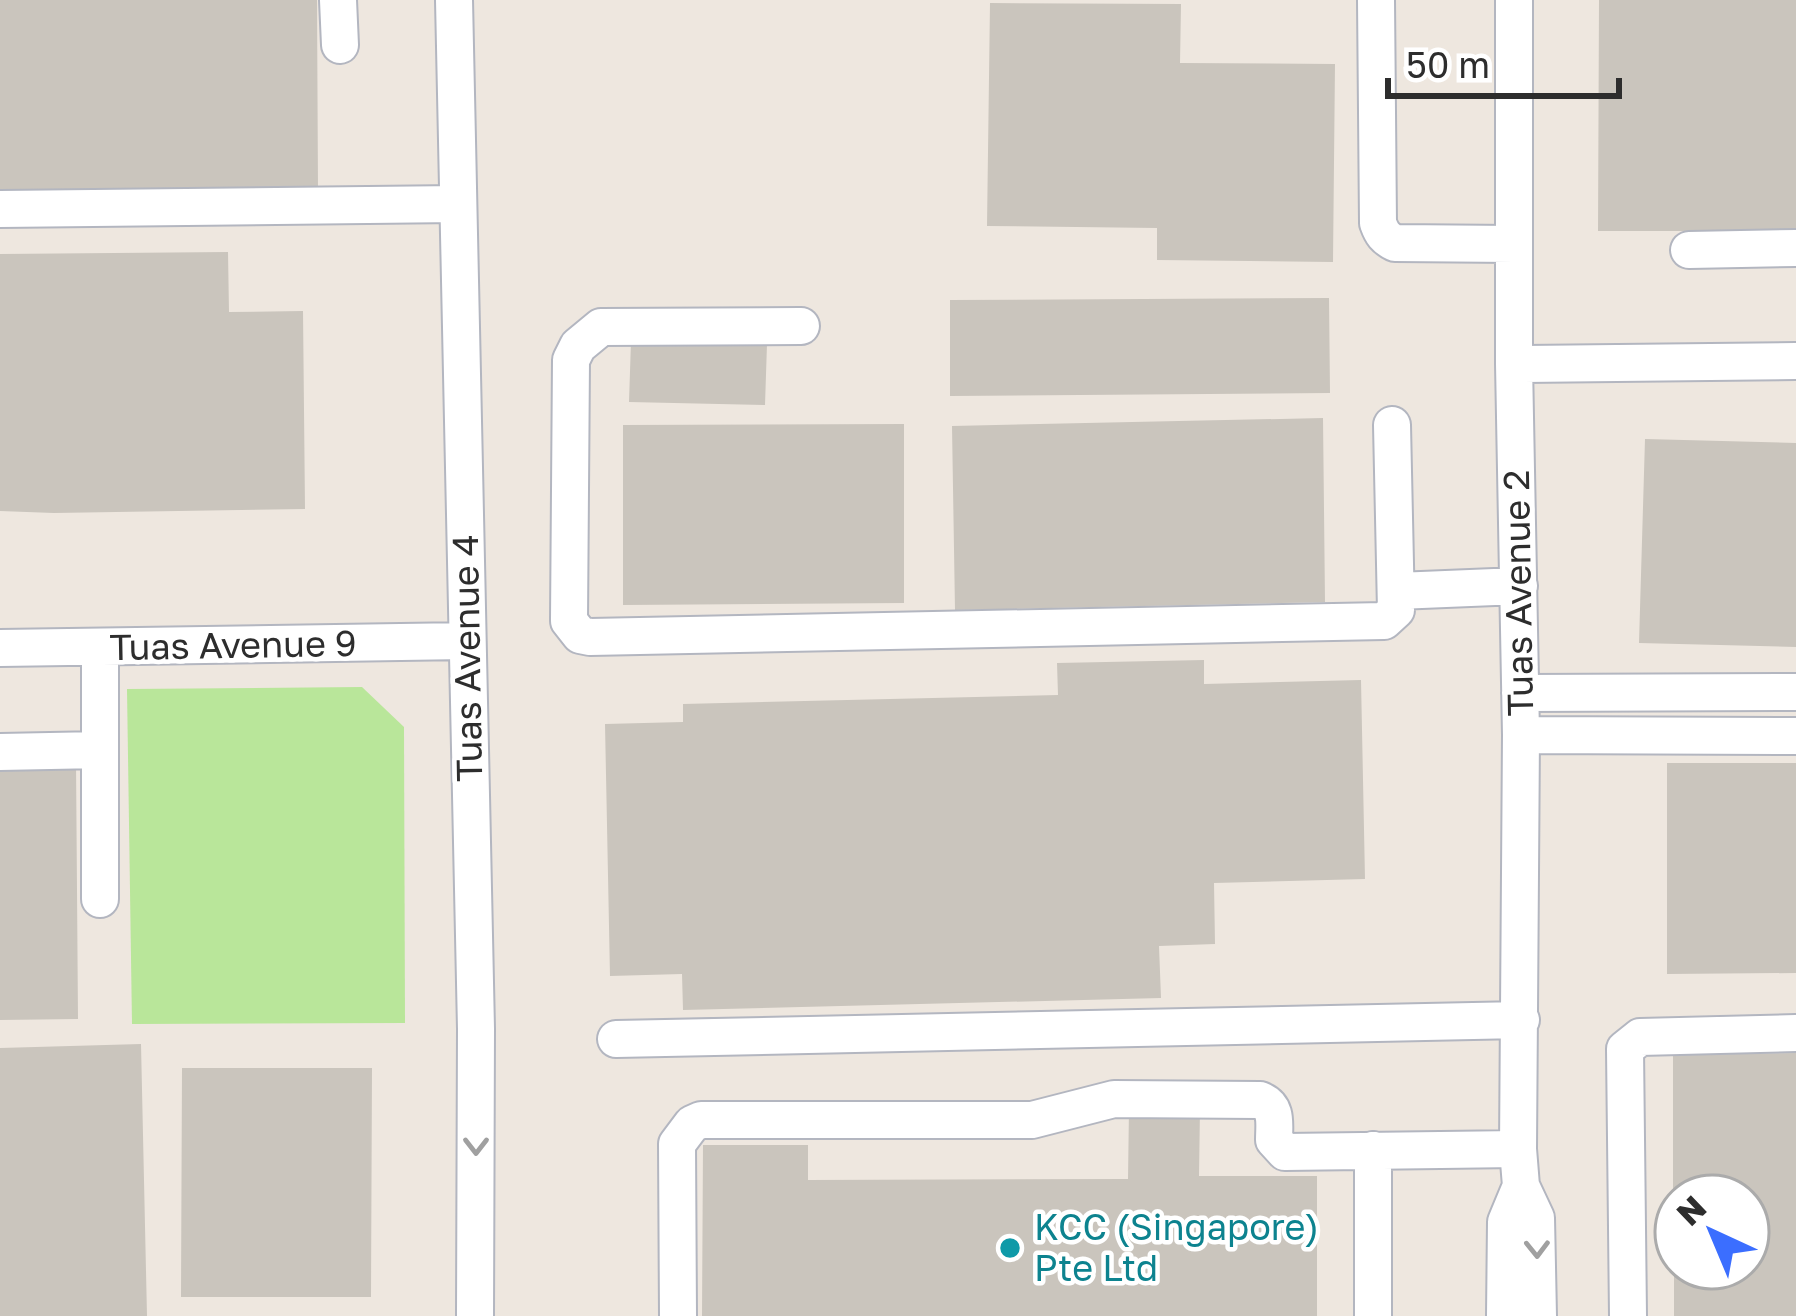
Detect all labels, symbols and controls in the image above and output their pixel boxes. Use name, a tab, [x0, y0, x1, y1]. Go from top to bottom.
scale bar	[1388, 24, 1619, 98]
text: 50 m	[1406, 43, 1490, 86]
street label: Tuas Avenue 2	[1494, 470, 1541, 716]
street label: Tuas Avenue 4	[443, 534, 490, 782]
street label: Tuas Avenue 9	[109, 621, 357, 668]
one-way arrow	[463, 1138, 489, 1156]
north arrow	[1652, 1172, 1772, 1292]
text: N	[1668, 1187, 1713, 1233]
place label: KCC (Singapore) Pte Ltd	[1034, 1205, 1319, 1289]
marker: KCC (Singapore) Pte Ltd	[997, 1235, 1023, 1261]
one-way arrow	[1523, 1240, 1549, 1259]

